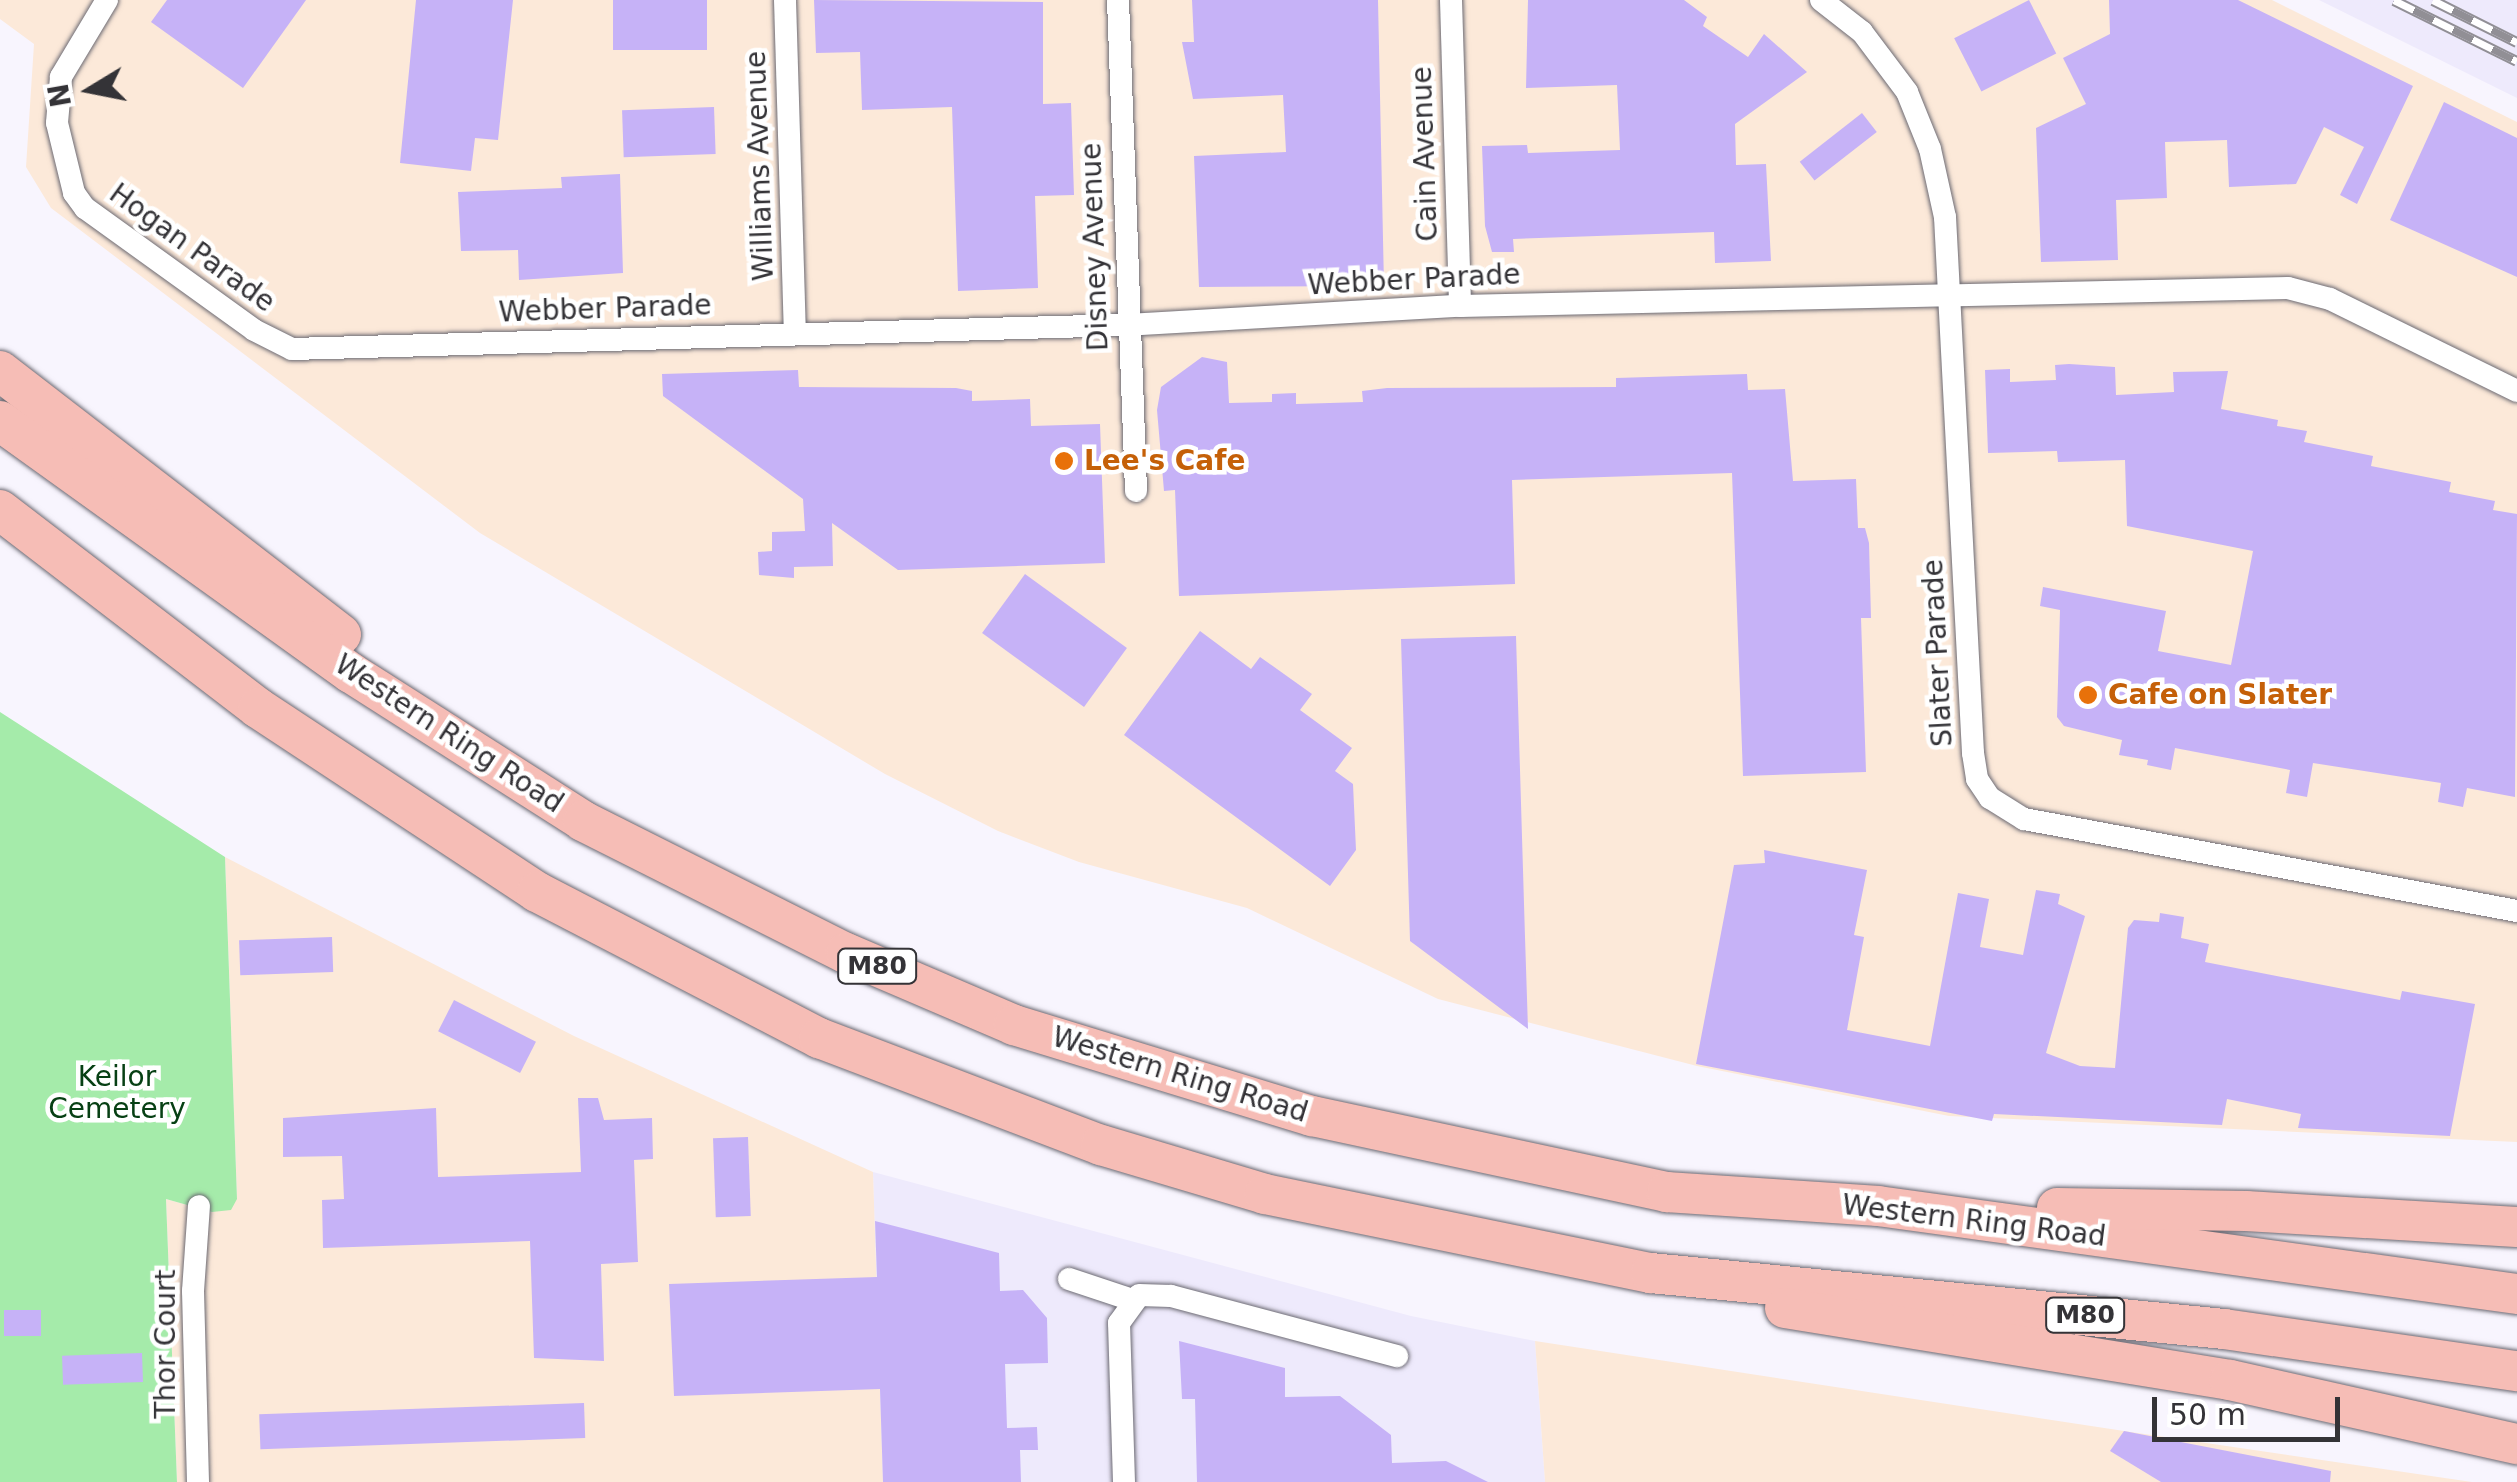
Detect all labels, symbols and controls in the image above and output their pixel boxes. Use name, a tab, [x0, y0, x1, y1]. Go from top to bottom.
north arrow	[40, 40, 140, 140]
street label: Williams Avenue	[739, 50, 781, 282]
street label: Cain Avenue	[1405, 66, 1445, 242]
text: N	[42, 81, 78, 110]
street label: Disney Avenue	[1075, 142, 1115, 352]
street label: Hogan Parade	[103, 177, 281, 319]
street label: Webber Parade	[1307, 258, 1521, 302]
street label: Webber Parade	[498, 288, 712, 330]
place label: Lee's Cafe	[1084, 444, 1245, 478]
marker: Lee's Cafe	[1053, 450, 1075, 472]
street label: Slater Parade	[1916, 558, 1960, 748]
street label: Western Ring Road	[328, 648, 570, 820]
place label: Cafe on Slater	[2108, 678, 2332, 712]
marker: Cafe on Slater	[2077, 684, 2099, 706]
road number: M80	[837, 946, 917, 986]
street label: Western Ring Road	[1048, 1020, 1312, 1130]
park label: Keilor Cemetery	[48, 1060, 186, 1126]
street label: Western Ring Road	[1840, 1188, 2108, 1254]
street label: Thor Court	[149, 1269, 183, 1419]
road number: M80	[2045, 1295, 2125, 1335]
scale bar	[2157, 1377, 2344, 1439]
text: 50 m	[2169, 1397, 2246, 1432]

